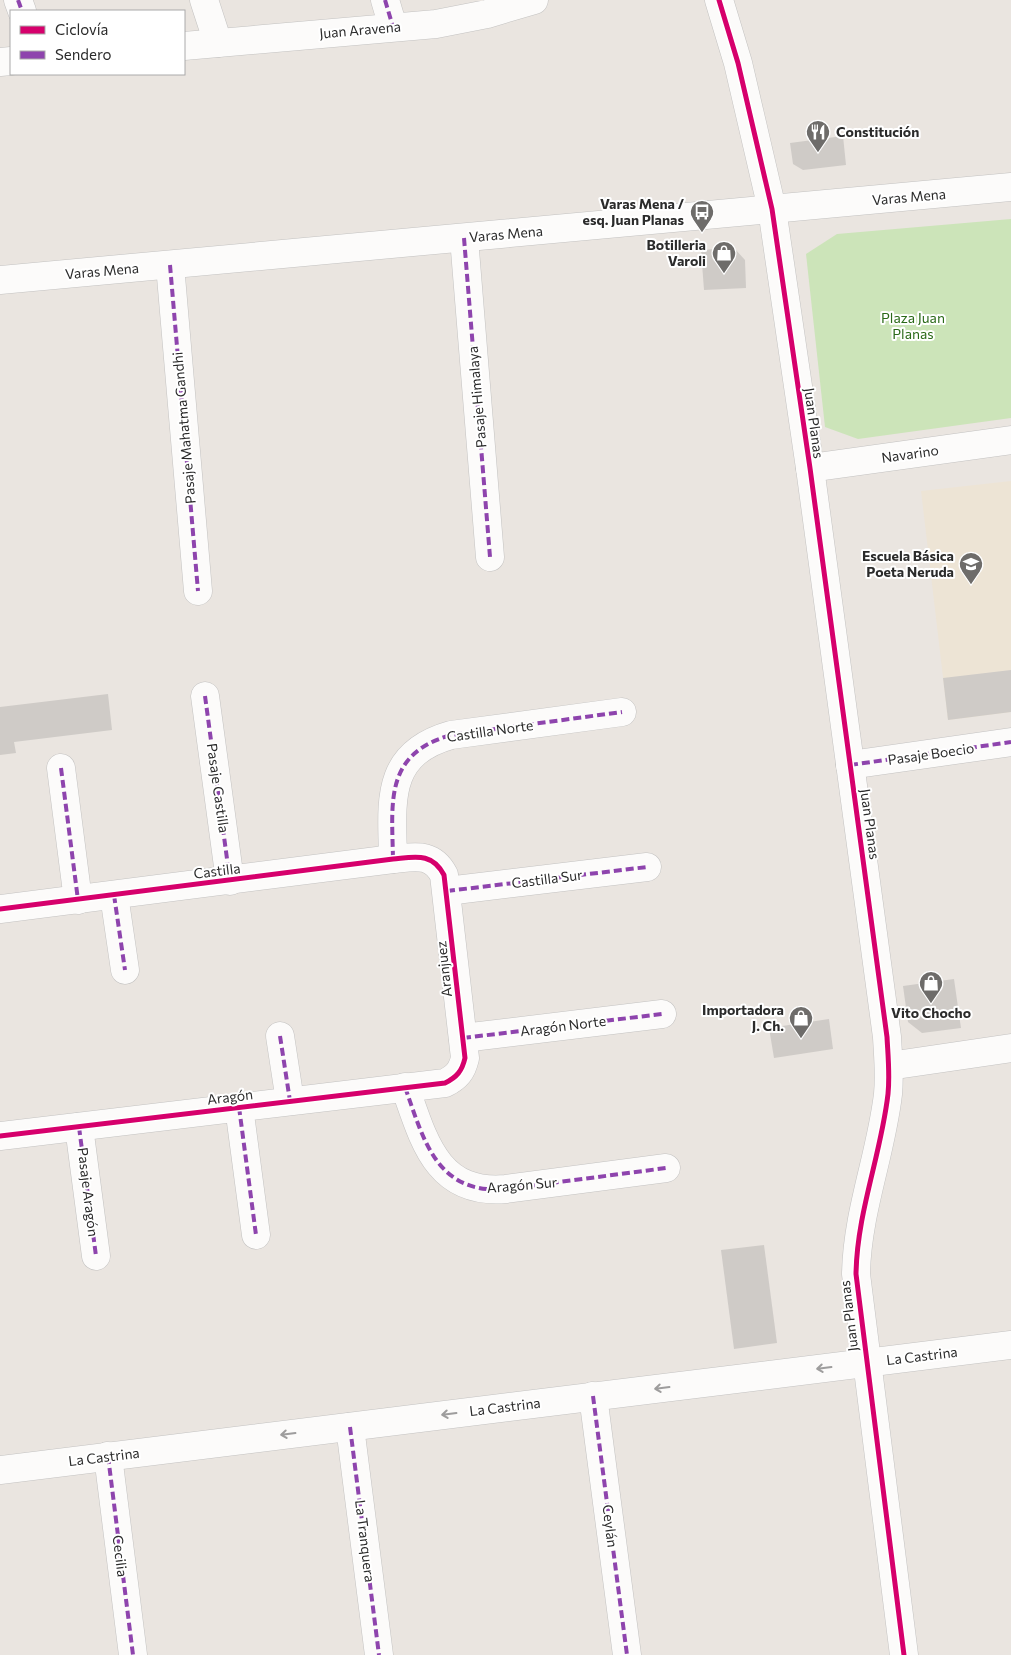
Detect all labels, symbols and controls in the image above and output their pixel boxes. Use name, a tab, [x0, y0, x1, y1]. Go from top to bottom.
legend	[10, 10, 185, 75]
street label: Juan Aravena	[318, 17, 401, 42]
text: Ciclovía	[55, 20, 108, 38]
text: Sendero	[55, 45, 112, 63]
restaurant icon: Constitución	[805, 119, 831, 153]
place label: Constitución	[836, 123, 919, 140]
street label: Varas Mena	[871, 185, 947, 208]
place label: Varas Mena / esq. Juan Planas	[583, 195, 685, 228]
bus stop icon: Varas Mena / esq. Juan Planas	[689, 199, 715, 233]
street label: Varas Mena	[468, 222, 544, 245]
place label: Botilleria Varoli	[647, 236, 706, 269]
shop icon: Botilleria Varoli	[711, 240, 737, 274]
street label: Varas Mena	[64, 259, 140, 282]
park label: Plaza Juan Planas	[881, 309, 945, 342]
street label: Pasaje Himalaya	[464, 345, 489, 449]
street label: Pasaje Mahatma Gandhi	[168, 351, 199, 505]
street label: Juan Planas	[801, 386, 828, 459]
street label: Navarino	[880, 441, 940, 466]
place label: Escuela Básica Poeta Neruda	[862, 547, 954, 580]
school or university icon: Escuela Básica Poeta Neruda	[958, 551, 984, 585]
street label: Castilla Norte	[446, 716, 534, 745]
street label: Pasaje Boecio	[887, 739, 975, 768]
street label: Pasaje Castilla	[204, 742, 233, 834]
street label: Juan Planas	[857, 787, 884, 860]
street label: Castilla	[193, 859, 241, 882]
street label: Castilla Sur	[511, 866, 584, 891]
street label: Aranjuez	[432, 940, 455, 998]
shop icon: Vito Chocho	[918, 970, 944, 1004]
place label: Importadora J. Ch.	[702, 1001, 784, 1034]
place label: Vito Chocho	[891, 1004, 971, 1021]
shop icon: Importadora J. Ch.	[788, 1005, 814, 1039]
street label: Aragón Norte	[519, 1012, 607, 1039]
street label: Aragón	[206, 1085, 254, 1108]
street label: Pasaje Aragón	[75, 1146, 102, 1237]
street label: Aragón Sur	[486, 1173, 558, 1196]
street label: Juan Planas	[836, 1280, 861, 1352]
street label: La Castrina	[885, 1343, 958, 1368]
one-way arrow	[816, 1363, 832, 1373]
one-way arrow	[655, 1383, 671, 1393]
street label: La Castrina	[468, 1394, 541, 1419]
one-way arrow	[441, 1409, 457, 1419]
one-way arrow	[280, 1429, 296, 1439]
street label: La Castrina	[67, 1444, 140, 1469]
street label: La Tranquera	[352, 1499, 379, 1583]
street label: Ceylán	[599, 1504, 622, 1548]
street label: Cecilia	[110, 1534, 131, 1578]

